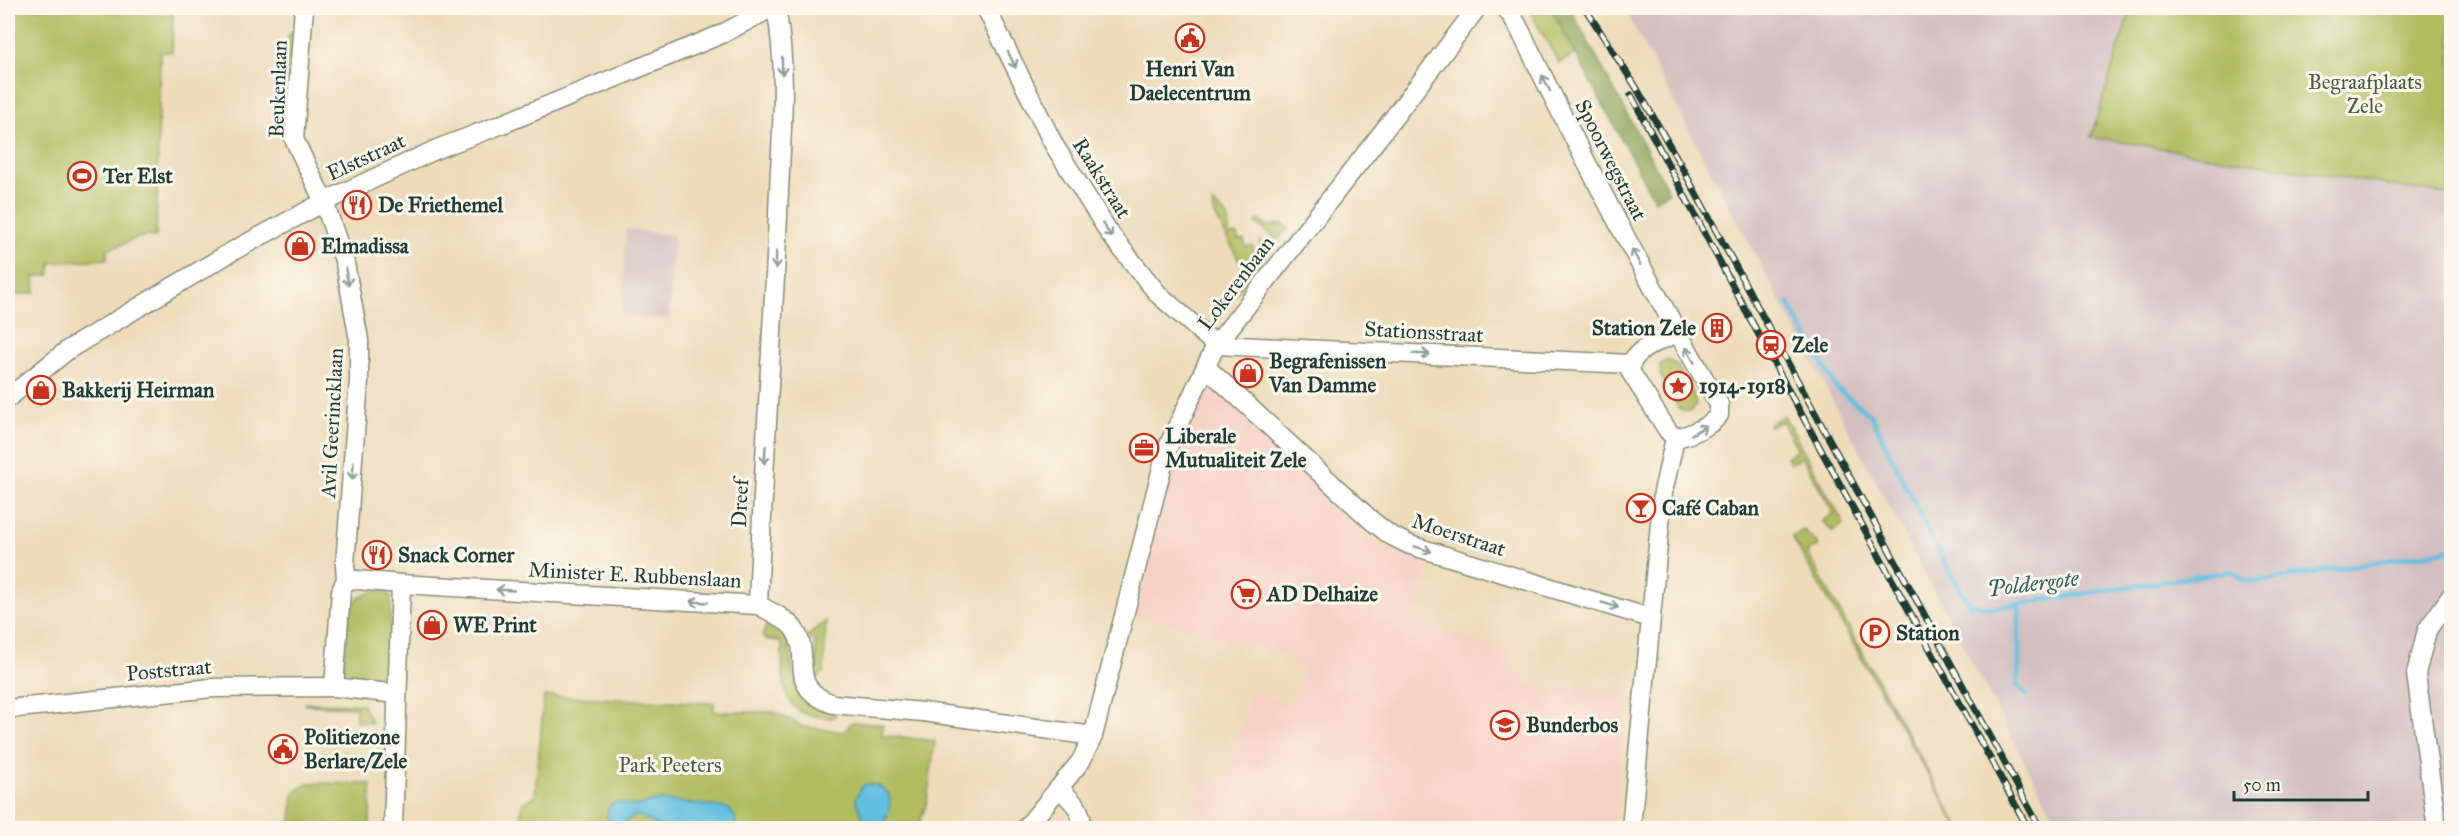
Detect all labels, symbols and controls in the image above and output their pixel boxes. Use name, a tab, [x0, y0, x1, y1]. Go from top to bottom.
public building icon: Henri Van Daelecentrum	[1174, 22, 1206, 54]
street label: Beukenlaan	[263, 39, 293, 139]
one-way arrow	[1006, 51, 1018, 68]
one-way arrow	[776, 55, 788, 75]
place label: Henri Van Daelecentrum	[1129, 56, 1251, 106]
park label: Begraafplaats Zele	[2308, 69, 2422, 119]
one-way arrow	[1540, 75, 1552, 93]
street label: Spoorwegstraat	[1569, 95, 1653, 225]
street label: Elststraat	[322, 127, 410, 187]
street label: Raakstraat	[1067, 133, 1137, 224]
sports icon: Ter Elst	[66, 160, 98, 192]
place label: Ter Elst	[102, 163, 173, 189]
restaurant icon: De Friethemel	[341, 189, 373, 221]
place label: De Friethemel	[378, 192, 504, 218]
one-way arrow	[1101, 221, 1114, 238]
shop icon: Elmadissa	[284, 230, 316, 262]
street label: Lokerenbaan	[1192, 231, 1280, 335]
place label: Elmadissa	[321, 233, 410, 259]
one-way arrow	[1629, 248, 1641, 266]
one-way arrow	[770, 250, 781, 270]
one-way arrow	[342, 267, 353, 287]
building icon: Station Zele	[1701, 312, 1733, 344]
place label: Station Zele	[1592, 315, 1696, 341]
street label: Stationsstraat	[1364, 316, 1485, 348]
station icon: Zele	[1755, 329, 1787, 361]
place label: Zele	[1792, 332, 1828, 358]
street label: Avil Geerincklaan	[315, 347, 349, 500]
one-way arrow	[1683, 347, 1695, 364]
place label: Begrafenissen Van Damme	[1268, 348, 1387, 398]
one-way arrow	[1410, 348, 1430, 359]
shop icon: Begrafenissen Van Damme	[1232, 357, 1264, 389]
place icon: 1914-1918	[1662, 370, 1694, 402]
place label: 1914-1918	[1699, 373, 1786, 399]
shop icon: Bakkerij Heirman	[25, 374, 57, 406]
place label: Bakkerij Heirman	[62, 377, 215, 403]
place label: Liberale Mutualiteit Zele	[1165, 423, 1307, 473]
one-way arrow	[1690, 423, 1707, 435]
office icon: Liberale Mutualiteit Zele	[1128, 432, 1160, 464]
one-way arrow	[759, 445, 770, 465]
one-way arrow	[347, 461, 358, 481]
street label: Dreef	[726, 475, 754, 528]
bar icon: Café Caban	[1625, 492, 1657, 524]
place label: Café Caban	[1662, 495, 1760, 521]
street label: Moerstraat	[1409, 508, 1510, 563]
restaurant icon: Snack Corner	[361, 539, 393, 571]
place label: Snack Corner	[398, 542, 515, 568]
one-way arrow	[1413, 544, 1432, 555]
street label: Minister E. Rubbenslaan	[528, 556, 742, 594]
water label: Poldergote	[1986, 564, 2081, 602]
supermarket icon: AD Delhaize	[1230, 578, 1262, 610]
place label: AD Delhaize	[1265, 581, 1378, 607]
one-way arrow	[495, 584, 515, 595]
one-way arrow	[690, 596, 710, 607]
one-way arrow	[1600, 600, 1619, 611]
shop icon: WE Print	[416, 609, 448, 641]
place label: WE Print	[453, 612, 537, 638]
parking icon: Station	[1859, 617, 1891, 649]
place label: Station	[1896, 620, 1960, 646]
street label: Poststraat	[125, 653, 213, 687]
school or university icon: Bunderbos	[1489, 709, 1521, 741]
place label: Bunderbos	[1526, 712, 1619, 738]
place label: Politiezone Berlare/Zele	[304, 724, 408, 774]
public building icon: Politiezone Berlare/Zele	[267, 733, 299, 765]
park label: Park Peeters	[618, 752, 722, 778]
scale bar	[2234, 764, 2368, 802]
text: 50 m	[2243, 774, 2281, 796]

